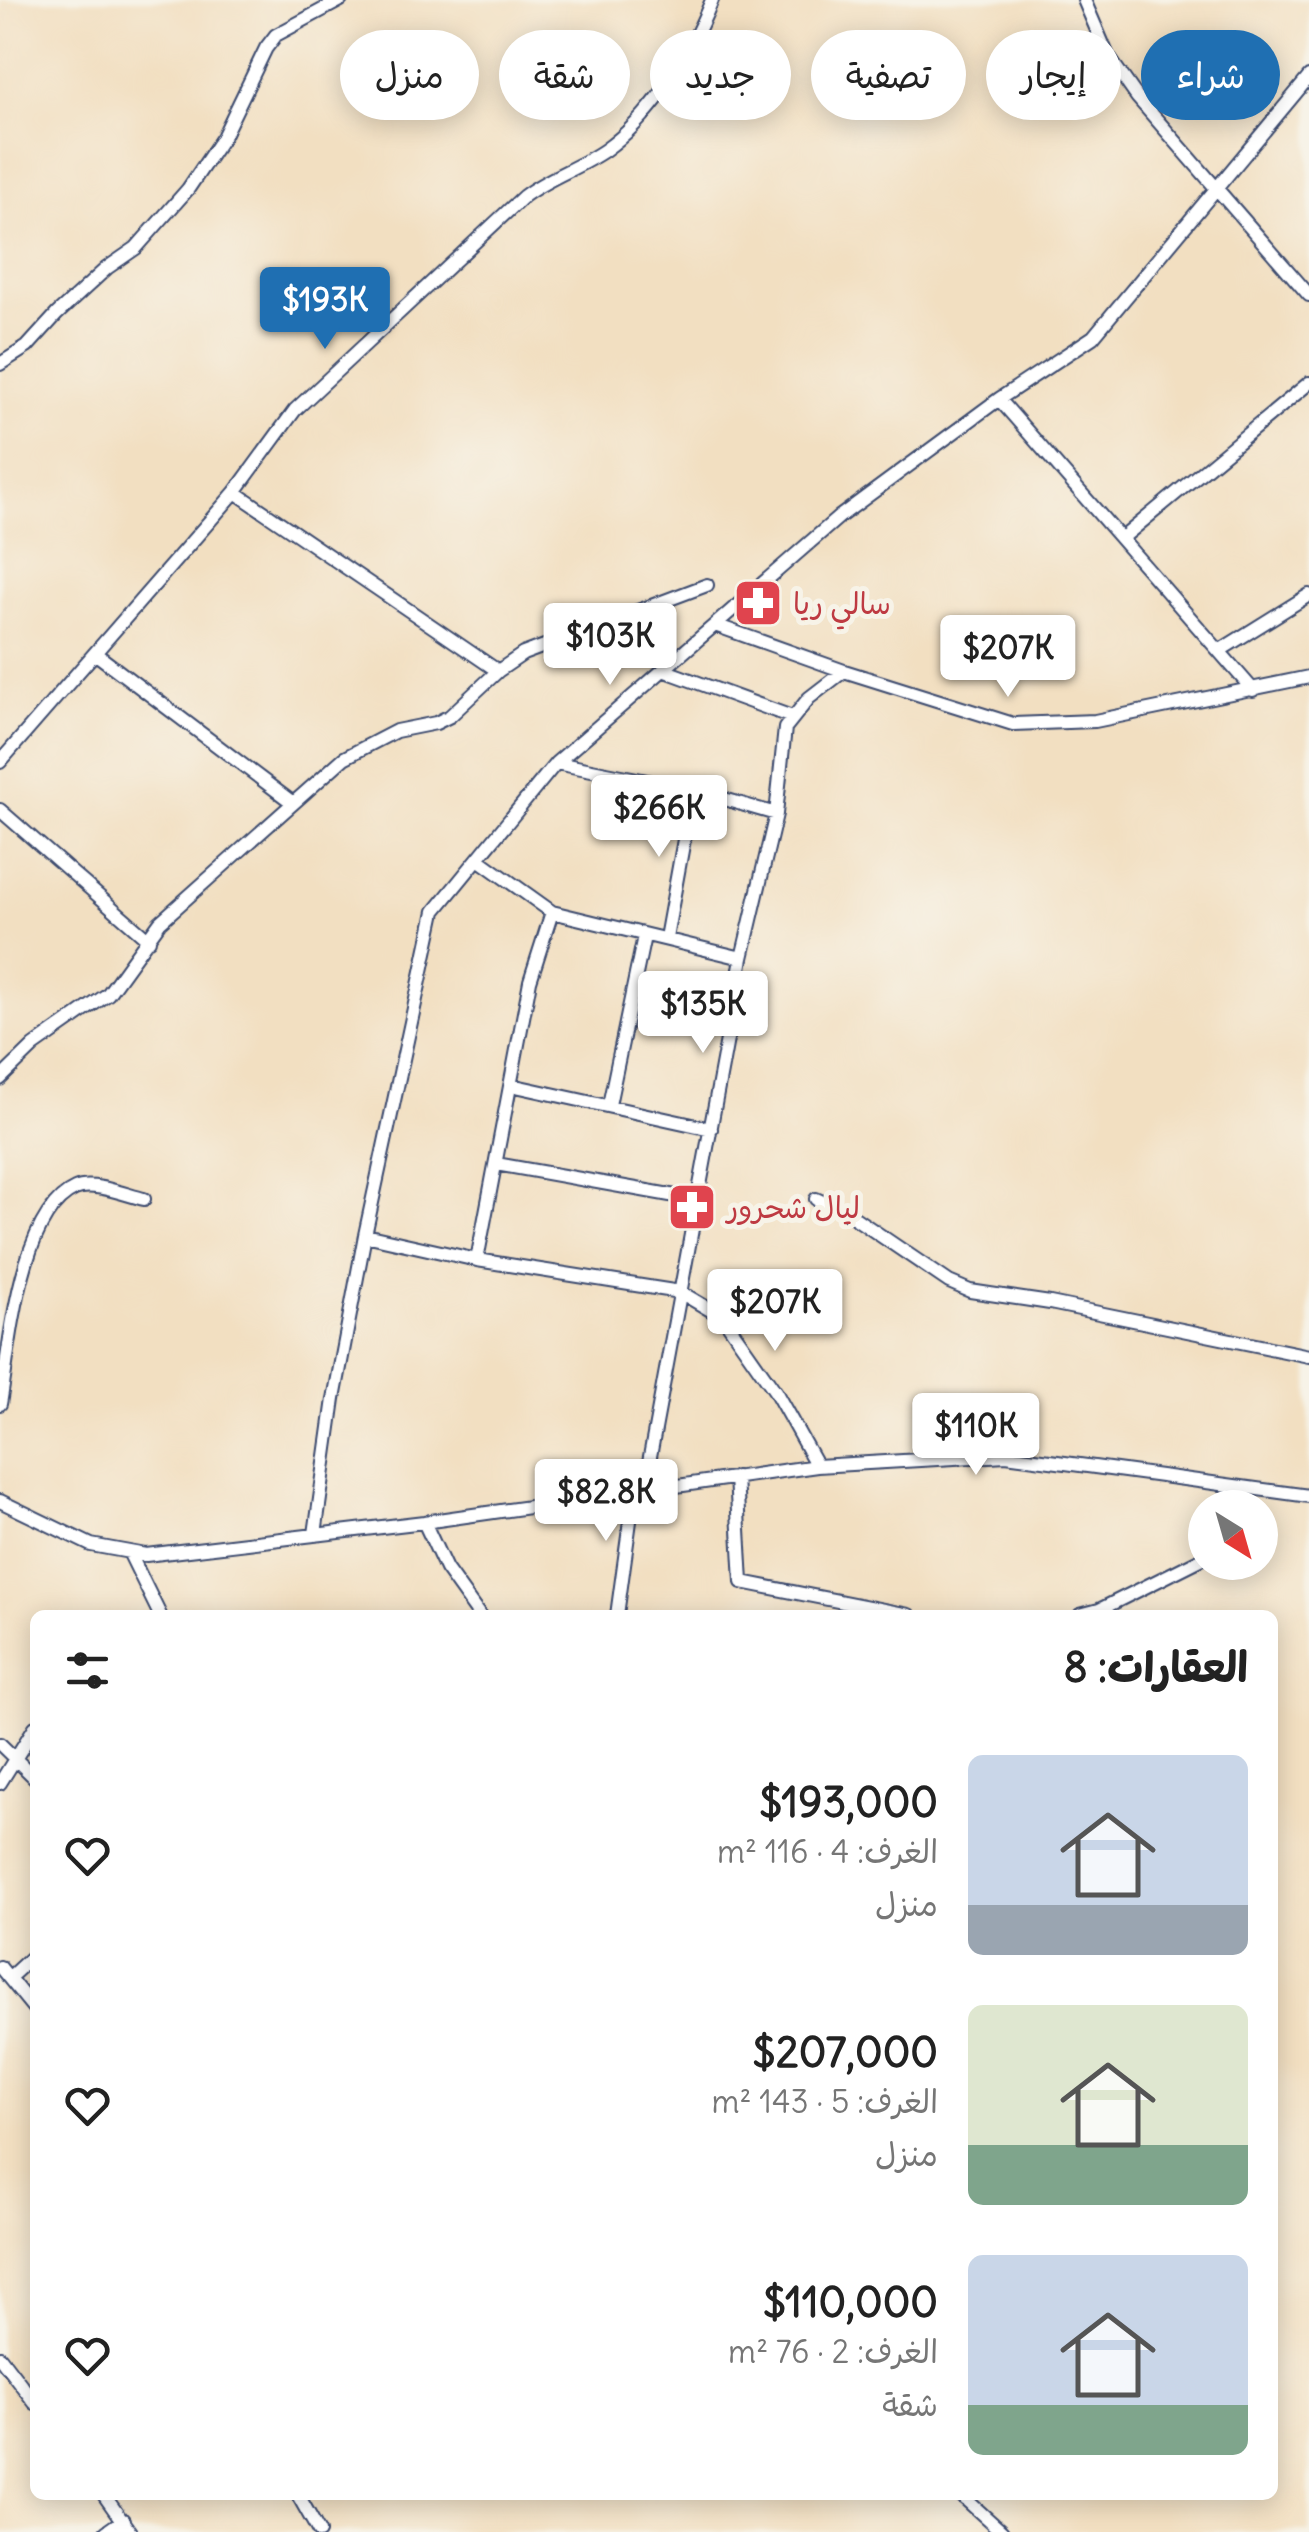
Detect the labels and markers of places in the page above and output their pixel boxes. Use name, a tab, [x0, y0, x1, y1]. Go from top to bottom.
pin: $193K	[255, 267, 395, 352]
pharmacy icon: سالي ريا	[732, 577, 784, 629]
place label: سالي ريا	[793, 584, 891, 630]
pin: $103K	[540, 603, 680, 688]
pin: $207K	[938, 615, 1078, 700]
pin: $266K	[589, 775, 729, 860]
pin: $135K	[633, 971, 773, 1056]
pharmacy icon: ليال شحرور	[666, 1181, 718, 1233]
place label: ليال شحرور	[724, 1188, 860, 1226]
pin: $207K	[705, 1269, 845, 1354]
pin: $110K	[906, 1393, 1046, 1478]
pin: $82.8K	[525, 1459, 687, 1544]

